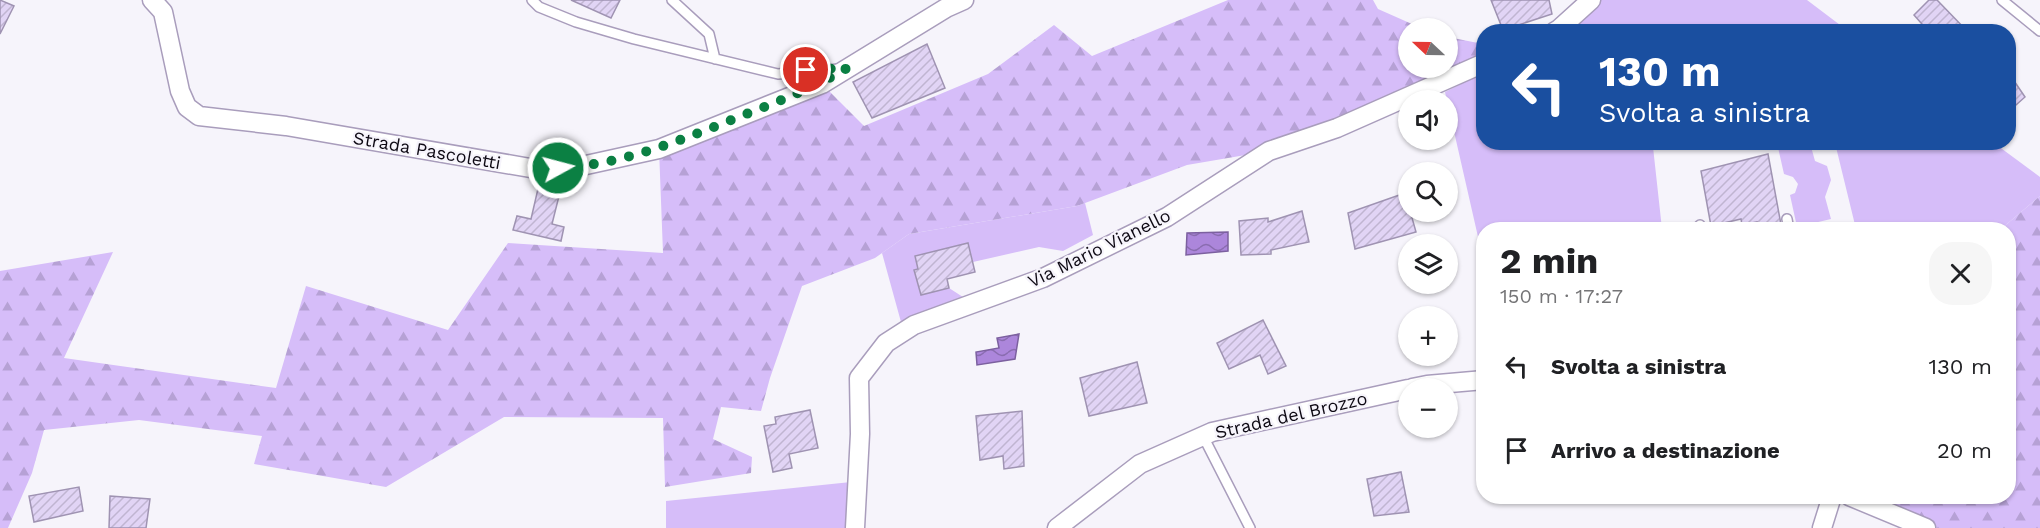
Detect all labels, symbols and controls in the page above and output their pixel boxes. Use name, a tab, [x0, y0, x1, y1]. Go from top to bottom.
north arrow	[1398, 18, 1458, 78]
map controls	[1398, 18, 1458, 438]
pin	[780, 44, 831, 95]
text: 130 m	[1599, 47, 1721, 96]
icon: left	[1500, 48, 1578, 126]
icon: arrive	[789, 53, 822, 86]
button: sound	[1398, 90, 1458, 150]
text: Svolta a sinistra	[1599, 97, 1810, 129]
street label: Strada Pascoletti	[352, 127, 502, 173]
position arrow	[526, 136, 590, 200]
button: search	[1398, 162, 1458, 222]
street label: Via Mario Vianello	[1024, 204, 1174, 292]
button: layers	[1398, 234, 1458, 294]
text: 2 min	[1500, 240, 1598, 282]
button: close	[1929, 242, 1992, 305]
text: 150 m · 17:27	[1500, 284, 1623, 308]
button: +	[1398, 306, 1458, 366]
icon: left	[1500, 350, 1533, 383]
text: Svolta a sinistra	[1551, 354, 1726, 379]
text: 130 m	[1928, 354, 1992, 379]
button: −	[1398, 378, 1458, 438]
street label: Strada del Brozzo	[1213, 387, 1369, 443]
icon: arrive	[1500, 434, 1533, 467]
text: Arrivo a destinazione	[1551, 438, 1780, 463]
text: 20 m	[1937, 438, 1992, 463]

